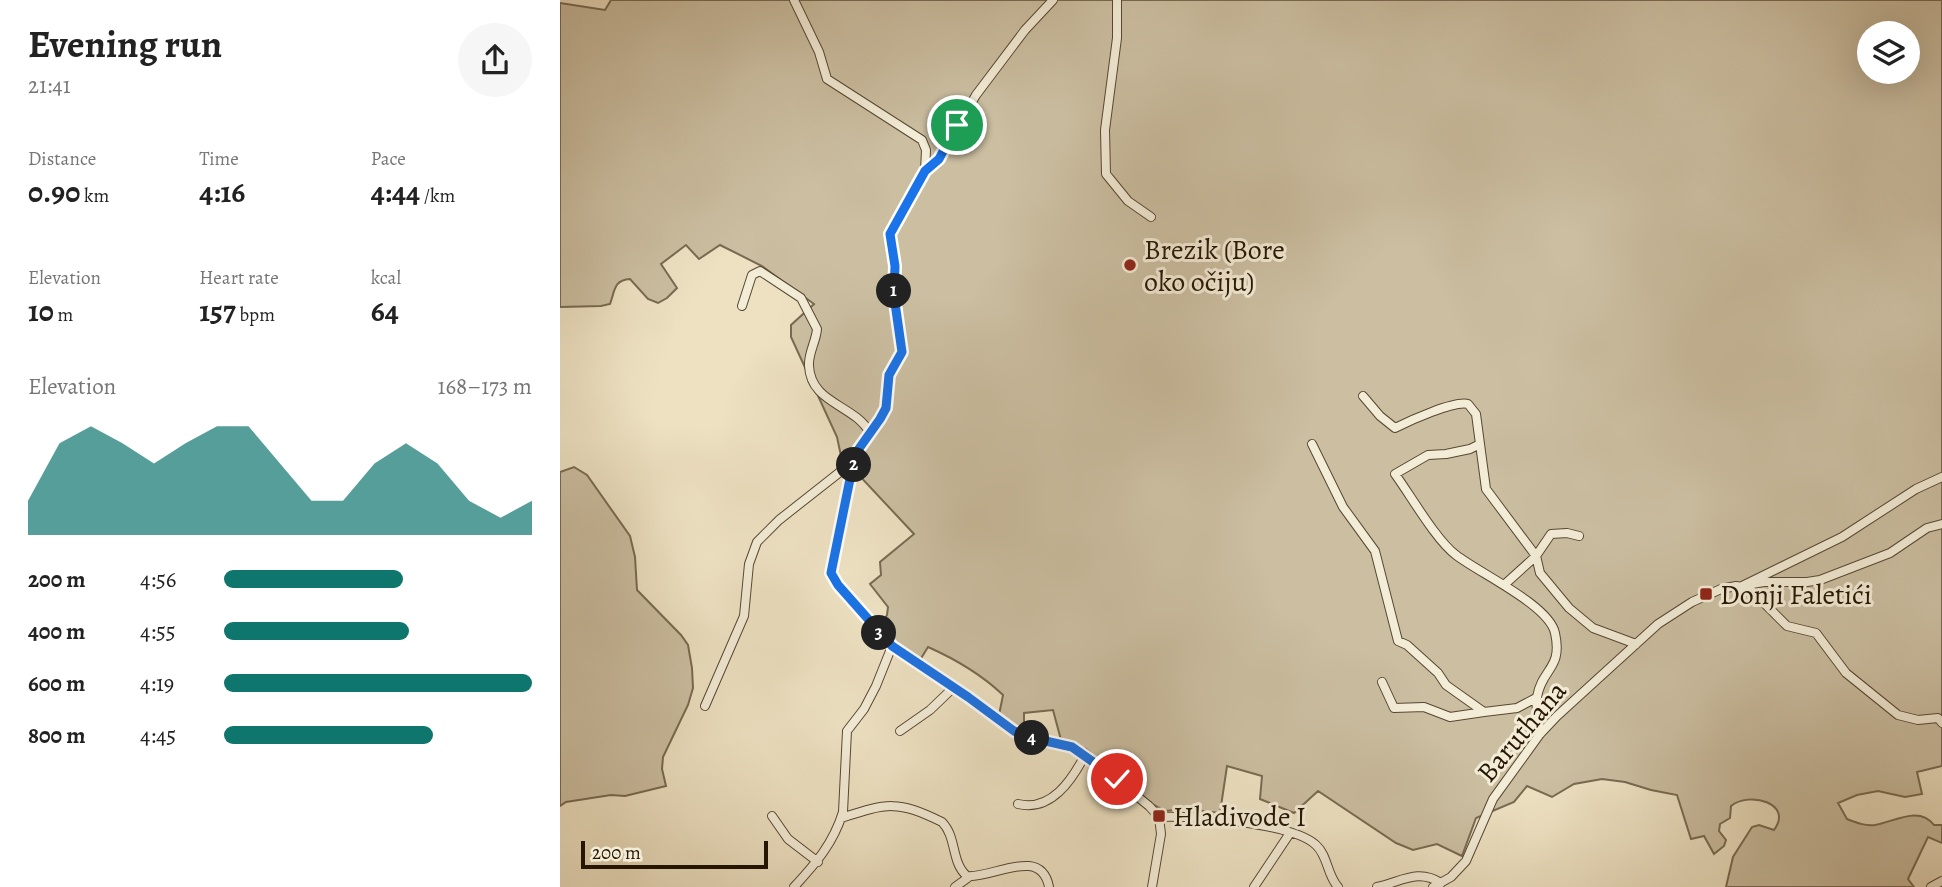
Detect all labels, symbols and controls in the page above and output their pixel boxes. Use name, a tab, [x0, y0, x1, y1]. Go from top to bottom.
text: Evening run	[28, 18, 222, 70]
map controls	[1857, 21, 1920, 84]
button: layers	[1857, 21, 1920, 84]
button: share	[458, 23, 532, 97]
text: 21:41	[28, 70, 71, 101]
pin	[927, 95, 987, 155]
icon: arrive	[938, 106, 976, 144]
text: Distance	[28, 146, 96, 172]
text: Time	[199, 146, 239, 172]
text: Pace	[371, 146, 406, 172]
text: 0.90	[28, 172, 80, 212]
text: 4:16	[199, 172, 245, 212]
text: 4:44	[371, 172, 420, 212]
text: km	[80, 183, 109, 209]
text: /km	[420, 183, 455, 209]
place label: Brezik (Bore oko očiju)	[1144, 231, 1285, 301]
marker: Brezik (Bore oko očiju)	[1122, 257, 1138, 273]
text: Elevation	[28, 265, 101, 291]
text: Heart rate	[199, 265, 279, 291]
text: kcal	[371, 265, 401, 291]
pin: 1	[876, 274, 912, 308]
text: 1	[890, 277, 897, 303]
text: 10	[28, 291, 54, 331]
text: 157	[199, 291, 236, 331]
text: 64	[371, 291, 399, 331]
text: m	[54, 302, 73, 328]
text: bpm	[236, 302, 275, 328]
text: Elevation	[28, 371, 116, 402]
text: 168–173 m	[438, 371, 532, 402]
pin: 2	[836, 448, 872, 482]
text: 2	[849, 451, 858, 477]
text: 200 m	[28, 564, 86, 595]
text: 4:56	[140, 564, 176, 595]
place label: Donji Faletići	[1720, 576, 1872, 614]
marker: Donji Faletići	[1698, 586, 1714, 602]
text: 400 m	[28, 616, 85, 647]
text: 4:55	[140, 616, 176, 647]
pin: 3	[862, 616, 896, 650]
text: 3	[874, 619, 883, 645]
text: 600 m	[28, 668, 85, 699]
text: 4:19	[140, 668, 174, 699]
street label: Baruthana	[1468, 673, 1575, 790]
text: 800 m	[28, 720, 85, 751]
text: 4:45	[140, 720, 176, 751]
pin: 4	[1014, 720, 1050, 756]
text: 4	[1027, 724, 1036, 750]
pin	[1087, 749, 1147, 809]
icon: check	[1098, 760, 1136, 798]
place label: Hladivode I	[1173, 798, 1306, 836]
marker: Hladivode I	[1151, 808, 1167, 824]
scale bar	[581, 838, 768, 870]
text: 200 m	[592, 840, 641, 866]

